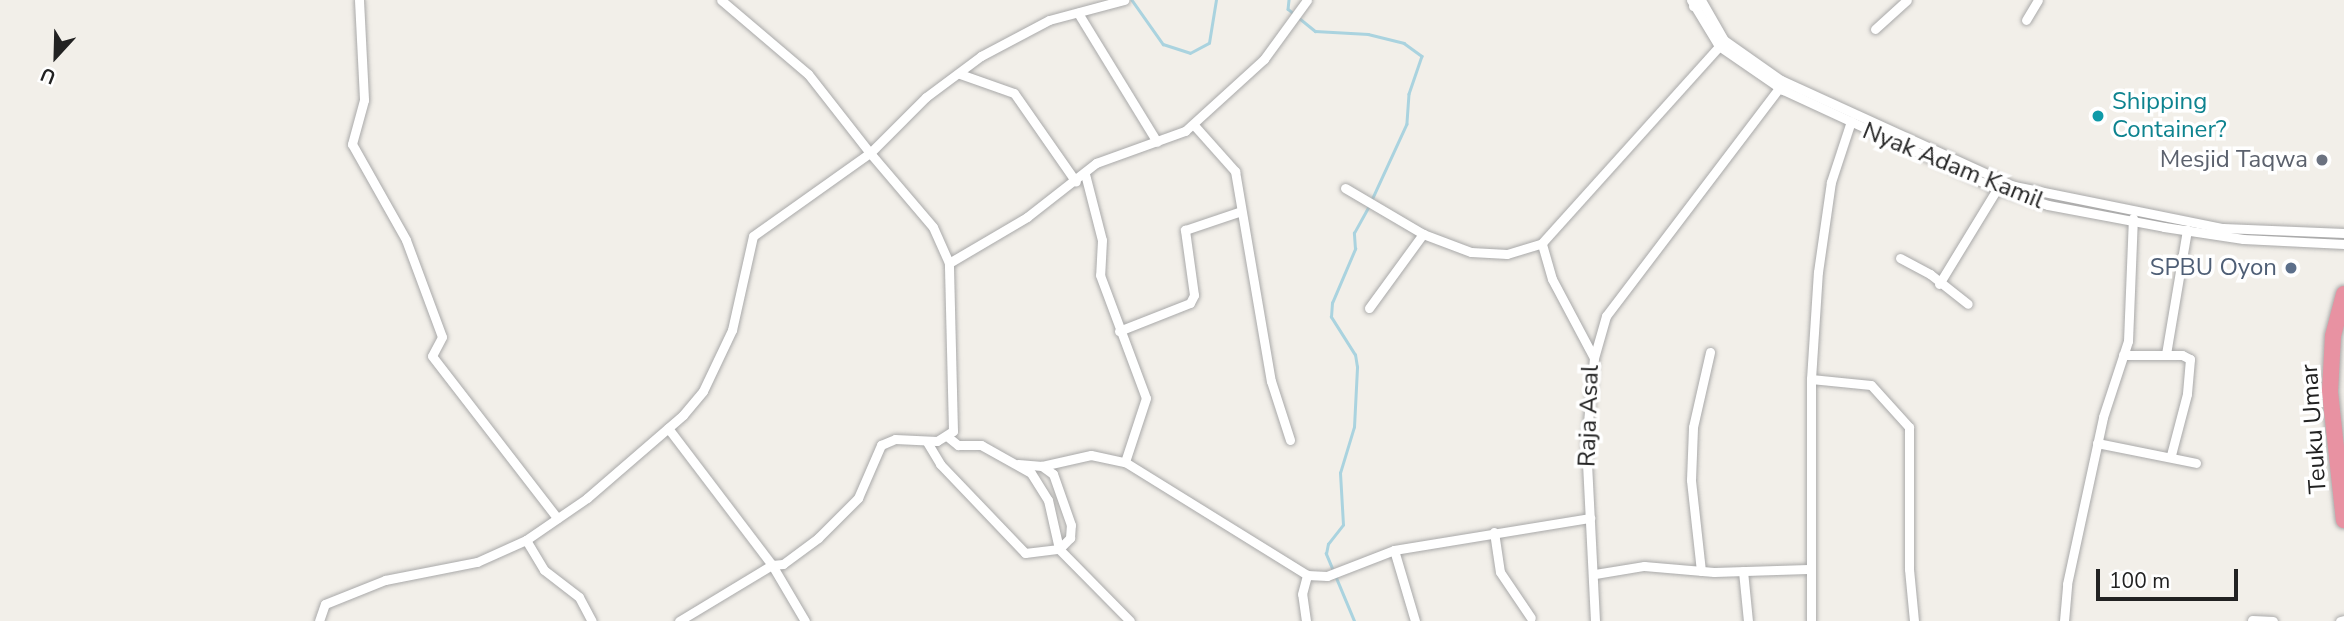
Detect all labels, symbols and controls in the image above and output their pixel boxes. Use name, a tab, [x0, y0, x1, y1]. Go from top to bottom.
north arrow	[21, 21, 91, 91]
text: U	[37, 61, 60, 90]
place label: Shipping Container?	[2112, 88, 2227, 144]
marker: Shipping Container?	[2090, 108, 2106, 124]
street label: Nyak Adam Kamil	[1858, 117, 2048, 215]
place label: Mesjid Taqwa	[2160, 146, 2308, 174]
marker: Mesjid Taqwa	[2314, 152, 2330, 168]
place label: SPBU Oyon	[2150, 254, 2277, 282]
marker: SPBU Oyon	[2283, 260, 2299, 276]
street label: Teuku Umar	[2295, 363, 2333, 495]
street label: Raja Asal	[1573, 365, 1605, 467]
scale bar	[2099, 554, 2241, 598]
text: 100 m	[2109, 567, 2170, 595]

